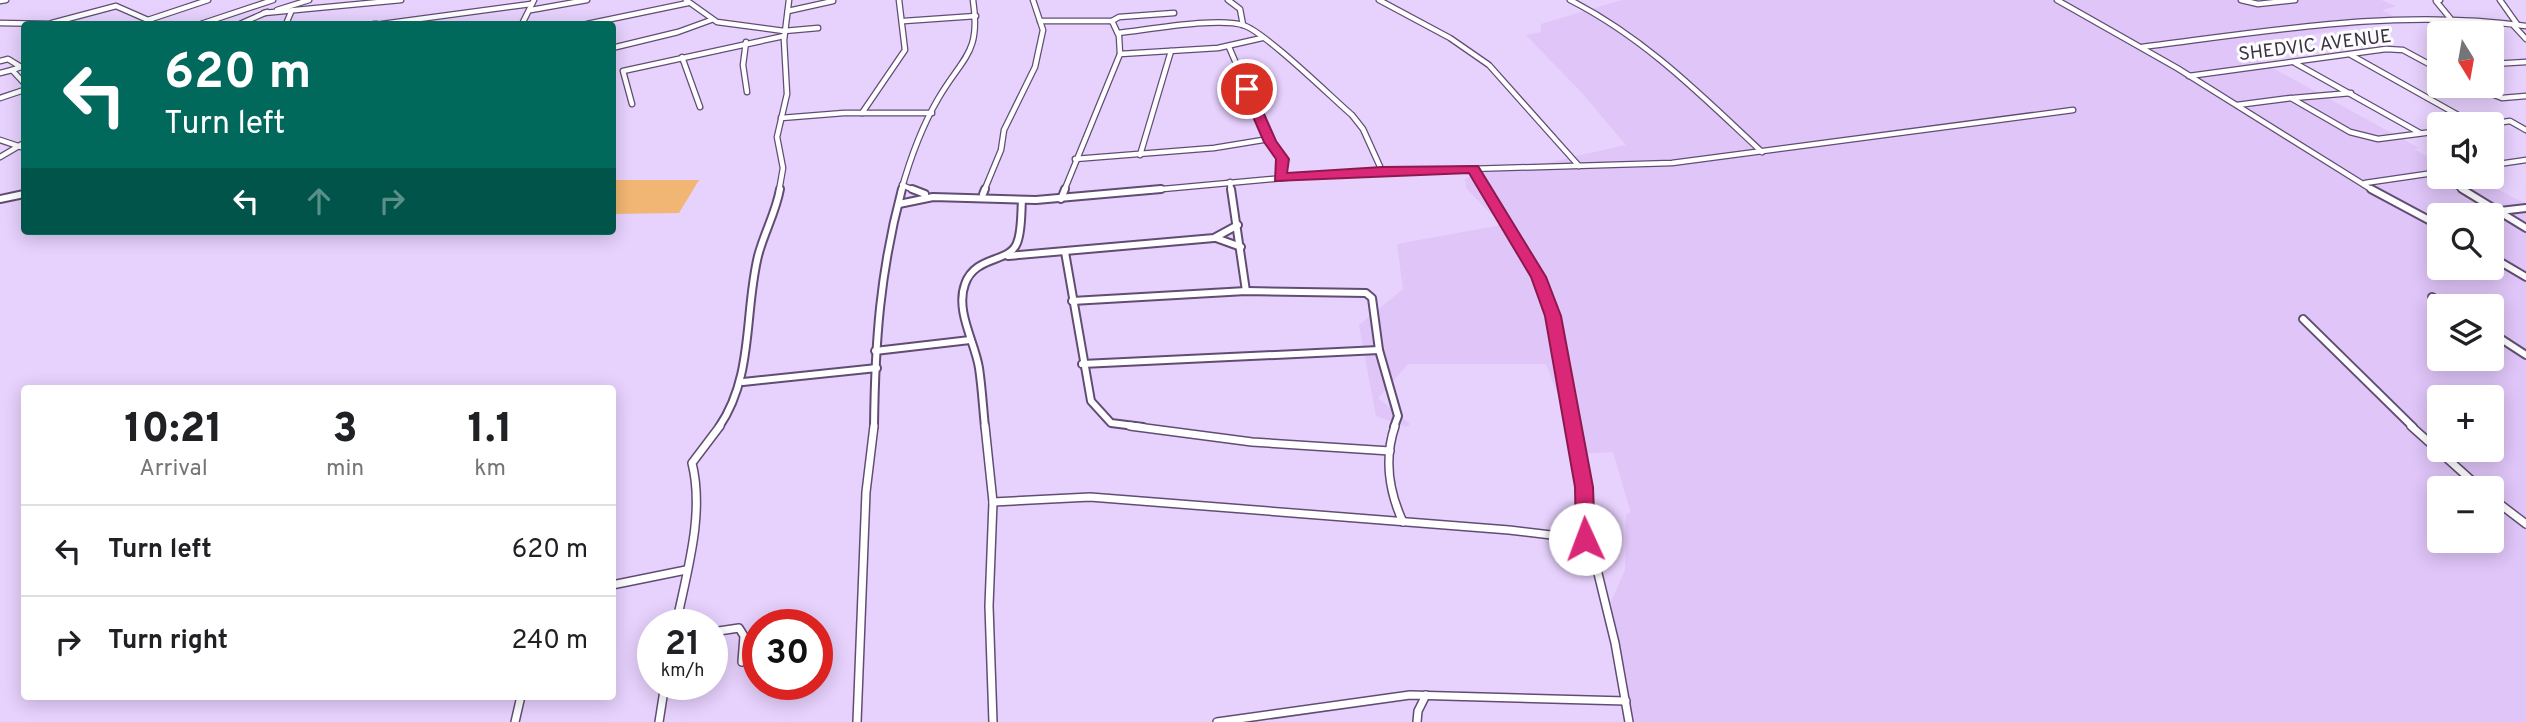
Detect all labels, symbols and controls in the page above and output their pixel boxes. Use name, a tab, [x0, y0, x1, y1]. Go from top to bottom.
north arrow	[2427, 21, 2504, 98]
map controls	[2427, 21, 2504, 553]
street label: SHEDVIC AVENUE	[2237, 25, 2393, 67]
text: 620 m	[164, 44, 311, 106]
icon: left	[49, 49, 140, 140]
pin	[1217, 59, 1277, 119]
icon: arrive	[1228, 70, 1266, 108]
text: Turn left	[164, 105, 285, 145]
button: sound	[2427, 112, 2504, 189]
icon: left	[227, 182, 265, 220]
icon: ahead	[300, 182, 338, 220]
icon: right	[373, 182, 411, 220]
button: search	[2427, 203, 2504, 280]
button: layers	[2427, 294, 2504, 371]
button: +	[2427, 385, 2504, 462]
text: 10:21	[124, 404, 223, 457]
text: 3	[332, 404, 358, 457]
text: 1.1	[468, 404, 513, 457]
text: Arrival	[139, 455, 208, 484]
text: min	[326, 455, 364, 484]
text: km	[474, 455, 506, 484]
button: −	[2427, 476, 2504, 553]
position arrow	[1548, 502, 1622, 576]
icon: left	[49, 532, 87, 570]
text: Turn left	[108, 534, 212, 567]
text: 620 m	[512, 534, 588, 567]
speed limit sign: 30	[742, 609, 833, 700]
icon: right	[49, 623, 87, 661]
text: 21	[665, 623, 700, 667]
text: Turn right	[108, 625, 228, 658]
text: 240 m	[511, 625, 588, 658]
text: km/h	[661, 660, 704, 683]

